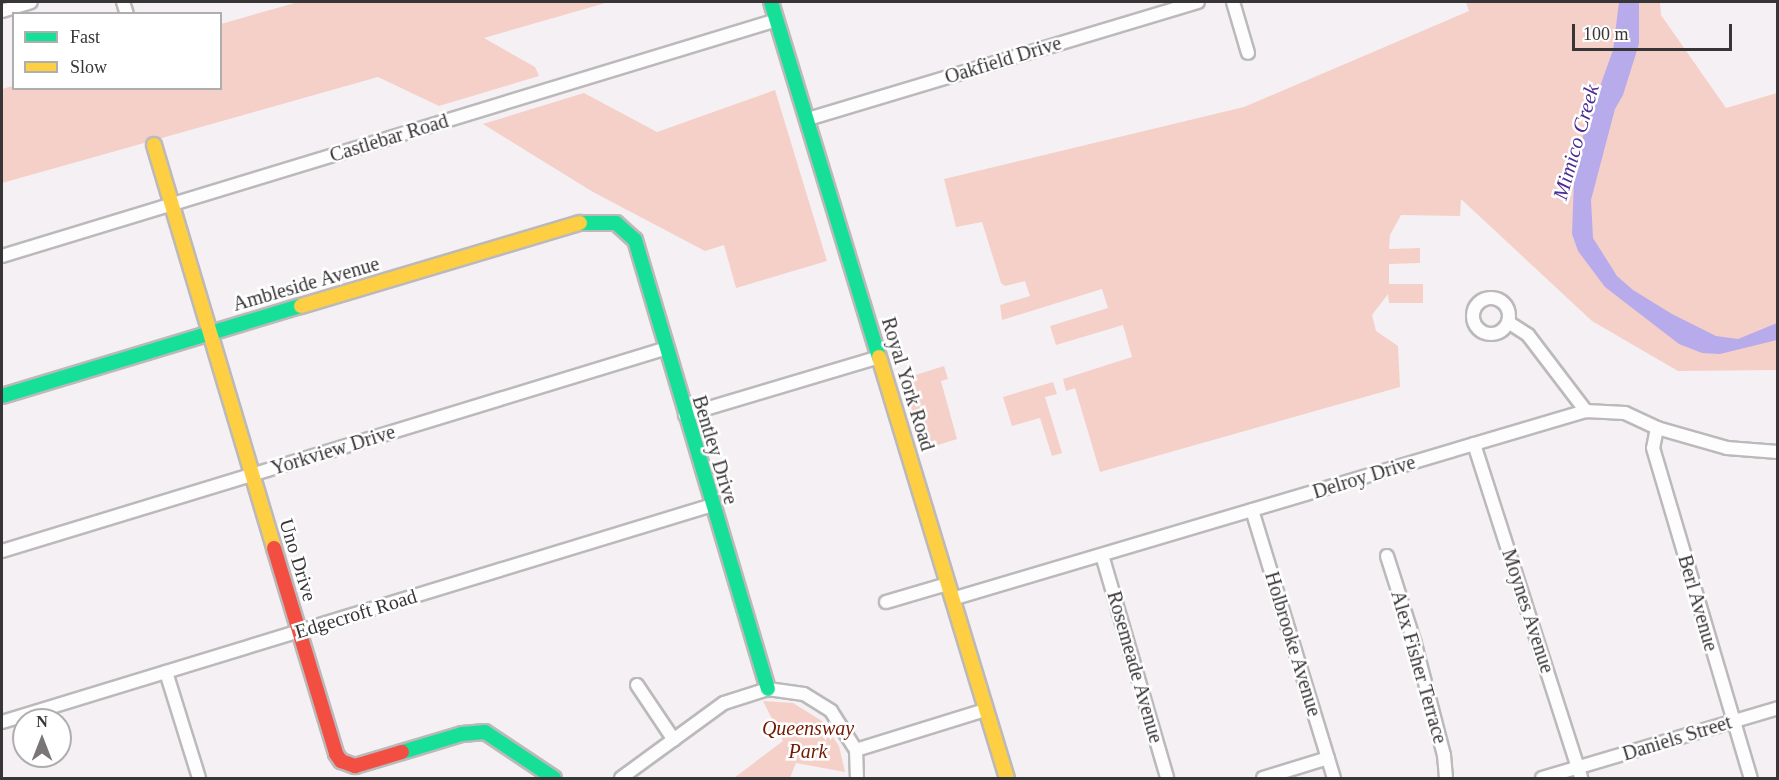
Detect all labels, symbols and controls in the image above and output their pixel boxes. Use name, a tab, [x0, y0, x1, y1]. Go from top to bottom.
legend	[12, 12, 222, 90]
scale bar	[1575, 12, 1736, 50]
text: 100 m	[1583, 24, 1629, 44]
text: Fast	[70, 27, 100, 47]
street label: Oakfield Drive	[942, 31, 1064, 89]
text: Slow	[70, 57, 107, 77]
water label: Mimico Creek	[1548, 81, 1604, 203]
street label: Castlebar Road	[327, 109, 451, 167]
street label: Ambleside Avenue	[229, 251, 383, 317]
street label: Royal York Road	[876, 314, 940, 454]
street label: Bentley Drive	[687, 393, 743, 507]
street label: Yorkview Drive	[268, 420, 398, 480]
street label: Delroy Drive	[1310, 450, 1418, 504]
street label: Uno Drive	[274, 516, 322, 604]
street label: Moynes Avenue	[1496, 545, 1560, 677]
street label: Berl Avenue	[1673, 552, 1723, 654]
street label: Holbrooke Avenue	[1259, 568, 1327, 720]
street label: Edgecroft Road	[292, 584, 420, 644]
street label: Rosemeade Avenue	[1102, 588, 1168, 746]
street label: Alex Fisher Terrace	[1386, 588, 1452, 746]
north arrow	[12, 708, 72, 768]
street label: Daniels Street	[1620, 710, 1734, 766]
text: N	[36, 713, 48, 730]
park label: Queensway Park	[762, 717, 854, 764]

